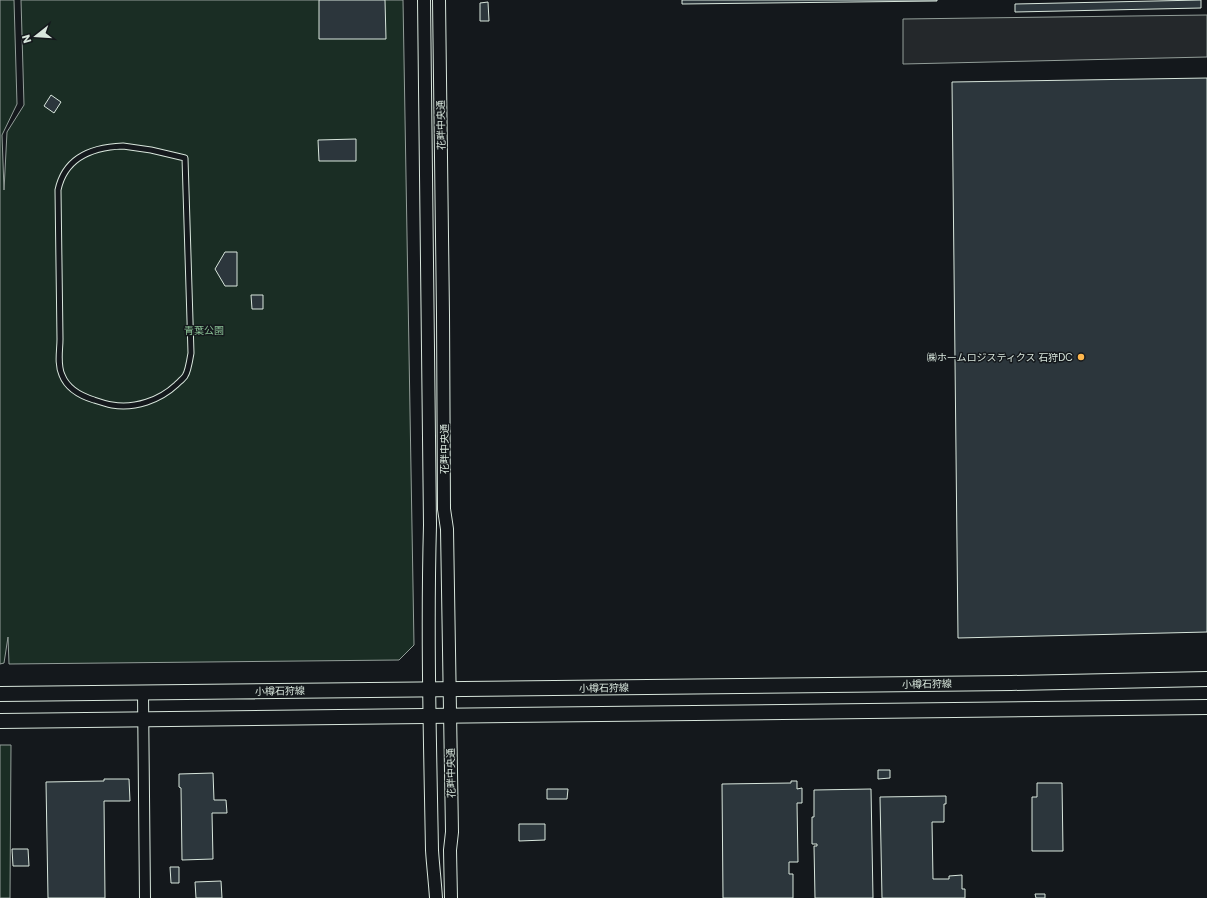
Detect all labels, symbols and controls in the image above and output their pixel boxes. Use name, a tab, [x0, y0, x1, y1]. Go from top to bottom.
north arrow	[16, 16, 56, 56]
text: N	[18, 33, 35, 45]
street label: 花畔中央通	[433, 100, 449, 150]
park label: 青葉公園	[184, 323, 224, 338]
place label: ㈱ホームロジスティクス 石狩DC	[927, 350, 1073, 365]
marker: ㈱ホームロジスティクス 石狩DC	[1076, 352, 1086, 362]
street label: 花畔中央通	[437, 424, 452, 474]
street label: 小樽石狩線	[902, 676, 952, 692]
street label: 小樽石狩線	[579, 680, 629, 696]
street label: 小樽石狩線	[255, 683, 305, 699]
street label: 花畔中央通	[443, 748, 459, 798]

